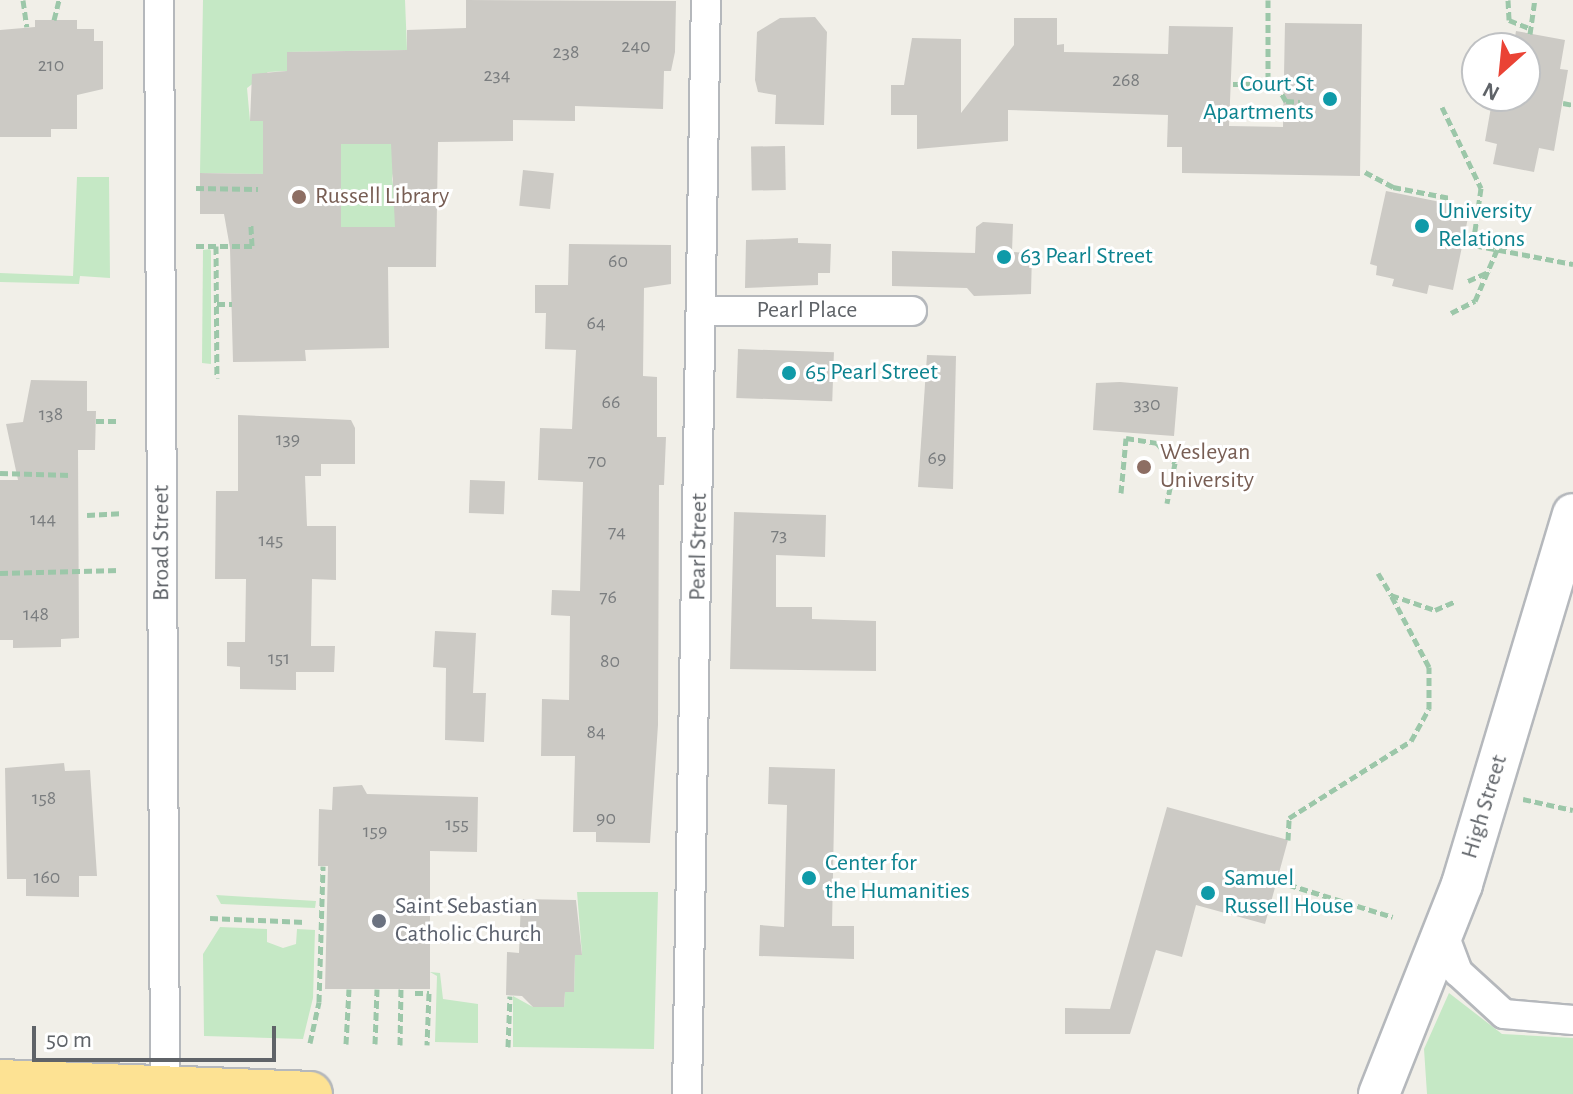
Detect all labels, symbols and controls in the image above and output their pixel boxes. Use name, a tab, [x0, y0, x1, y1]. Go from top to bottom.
north arrow	[1461, 32, 1541, 112]
house number: 240	[621, 34, 651, 58]
house number: 238	[553, 40, 579, 64]
house number: 210	[38, 53, 64, 77]
house number: 234	[484, 63, 510, 87]
house number: 268	[1112, 68, 1140, 92]
place label: Court St Apartments	[1203, 71, 1314, 127]
text: N	[1479, 78, 1503, 105]
marker: Court St Apartments	[1321, 90, 1339, 108]
place label: Russell Library	[315, 183, 449, 211]
marker: Russell Library	[290, 188, 308, 206]
place label: University Relations	[1438, 198, 1532, 254]
marker: University Relations	[1413, 217, 1431, 235]
place label: 63 Pearl Street	[1020, 243, 1153, 271]
marker: 63 Pearl Street	[995, 248, 1013, 266]
house number: 60	[608, 249, 628, 273]
street label: Pearl Place	[757, 297, 857, 325]
house number: 64	[586, 311, 606, 335]
place label: 65 Pearl Street	[805, 359, 938, 387]
marker: 65 Pearl Street	[780, 364, 798, 382]
house number: 66	[602, 390, 620, 414]
house number: 330	[1133, 392, 1161, 416]
house number: 138	[39, 402, 63, 426]
house number: 139	[276, 427, 300, 451]
place label: Wesleyan University	[1160, 439, 1254, 495]
house number: 69	[928, 446, 946, 470]
house number: 70	[588, 449, 606, 473]
marker: Wesleyan University	[1135, 458, 1153, 476]
street label: Broad Street	[148, 485, 176, 601]
street label: Pearl Street	[684, 493, 714, 601]
house number: 144	[30, 507, 56, 531]
house number: 74	[608, 520, 626, 544]
house number: 73	[771, 523, 787, 547]
house number: 145	[259, 528, 283, 552]
house number: 76	[599, 585, 617, 609]
house number: 148	[23, 602, 49, 626]
house number: 151	[268, 646, 290, 670]
house number: 80	[600, 649, 620, 673]
house number: 84	[586, 720, 606, 744]
street label: High Street	[1456, 752, 1514, 862]
house number: 158	[32, 786, 56, 810]
house number: 90	[596, 806, 616, 830]
house number: 155	[445, 812, 469, 836]
house number: 159	[363, 819, 387, 843]
place label: Center for the Humanities	[825, 850, 970, 906]
house number: 160	[34, 865, 60, 889]
place label: Samuel Russell House	[1224, 865, 1354, 921]
marker: Center for the Humanities	[800, 869, 818, 887]
marker: Samuel Russell House	[1199, 884, 1217, 902]
place label: Saint Sebastian Catholic Church	[395, 893, 542, 949]
marker: Saint Sebastian Catholic Church	[370, 912, 388, 930]
scale bar	[36, 1010, 280, 1060]
text: 50 m	[46, 1028, 92, 1052]

